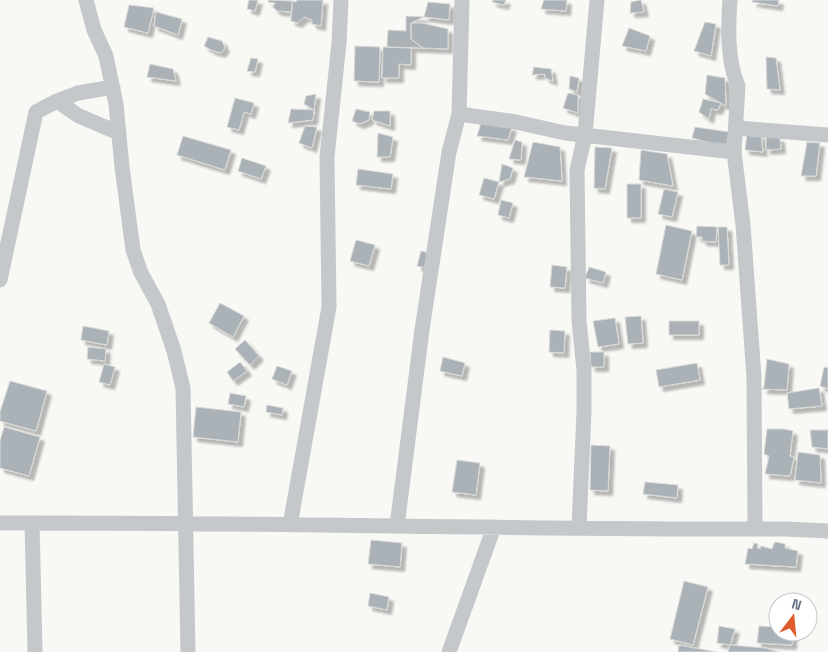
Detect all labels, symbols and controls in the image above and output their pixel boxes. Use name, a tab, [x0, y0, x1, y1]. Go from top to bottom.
north arrow	[768, 592, 818, 642]
text: N	[790, 595, 804, 614]

